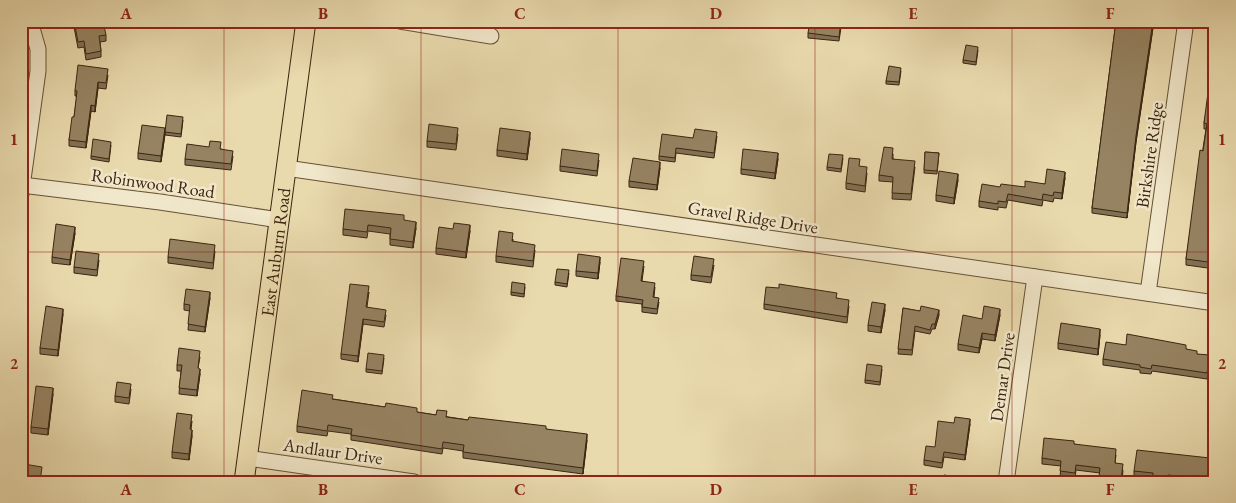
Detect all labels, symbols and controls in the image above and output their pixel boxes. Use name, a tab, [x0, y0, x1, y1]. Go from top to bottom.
text: A	[119, 3, 132, 24]
text: B	[318, 3, 328, 24]
text: C	[514, 3, 526, 24]
text: D	[710, 3, 722, 24]
text: E	[908, 3, 918, 24]
text: F	[1106, 3, 1115, 24]
street label: Birkshire Ridge	[1130, 101, 1168, 209]
text: 1	[10, 129, 18, 150]
text: 1	[1218, 129, 1226, 150]
street label: Robinwood Road	[90, 163, 217, 203]
street label: East Auburn Road	[255, 185, 295, 318]
street label: Gravel Ridge Drive	[686, 195, 820, 239]
street label: Demar Drive	[984, 331, 1020, 423]
text: 2	[10, 353, 19, 374]
text: 2	[1218, 353, 1227, 374]
street label: Andlaur Drive	[281, 433, 384, 469]
text: A	[119, 479, 132, 500]
text: B	[318, 479, 328, 500]
text: C	[514, 479, 526, 500]
text: D	[710, 479, 722, 500]
text: E	[908, 479, 918, 500]
text: F	[1106, 479, 1115, 500]

